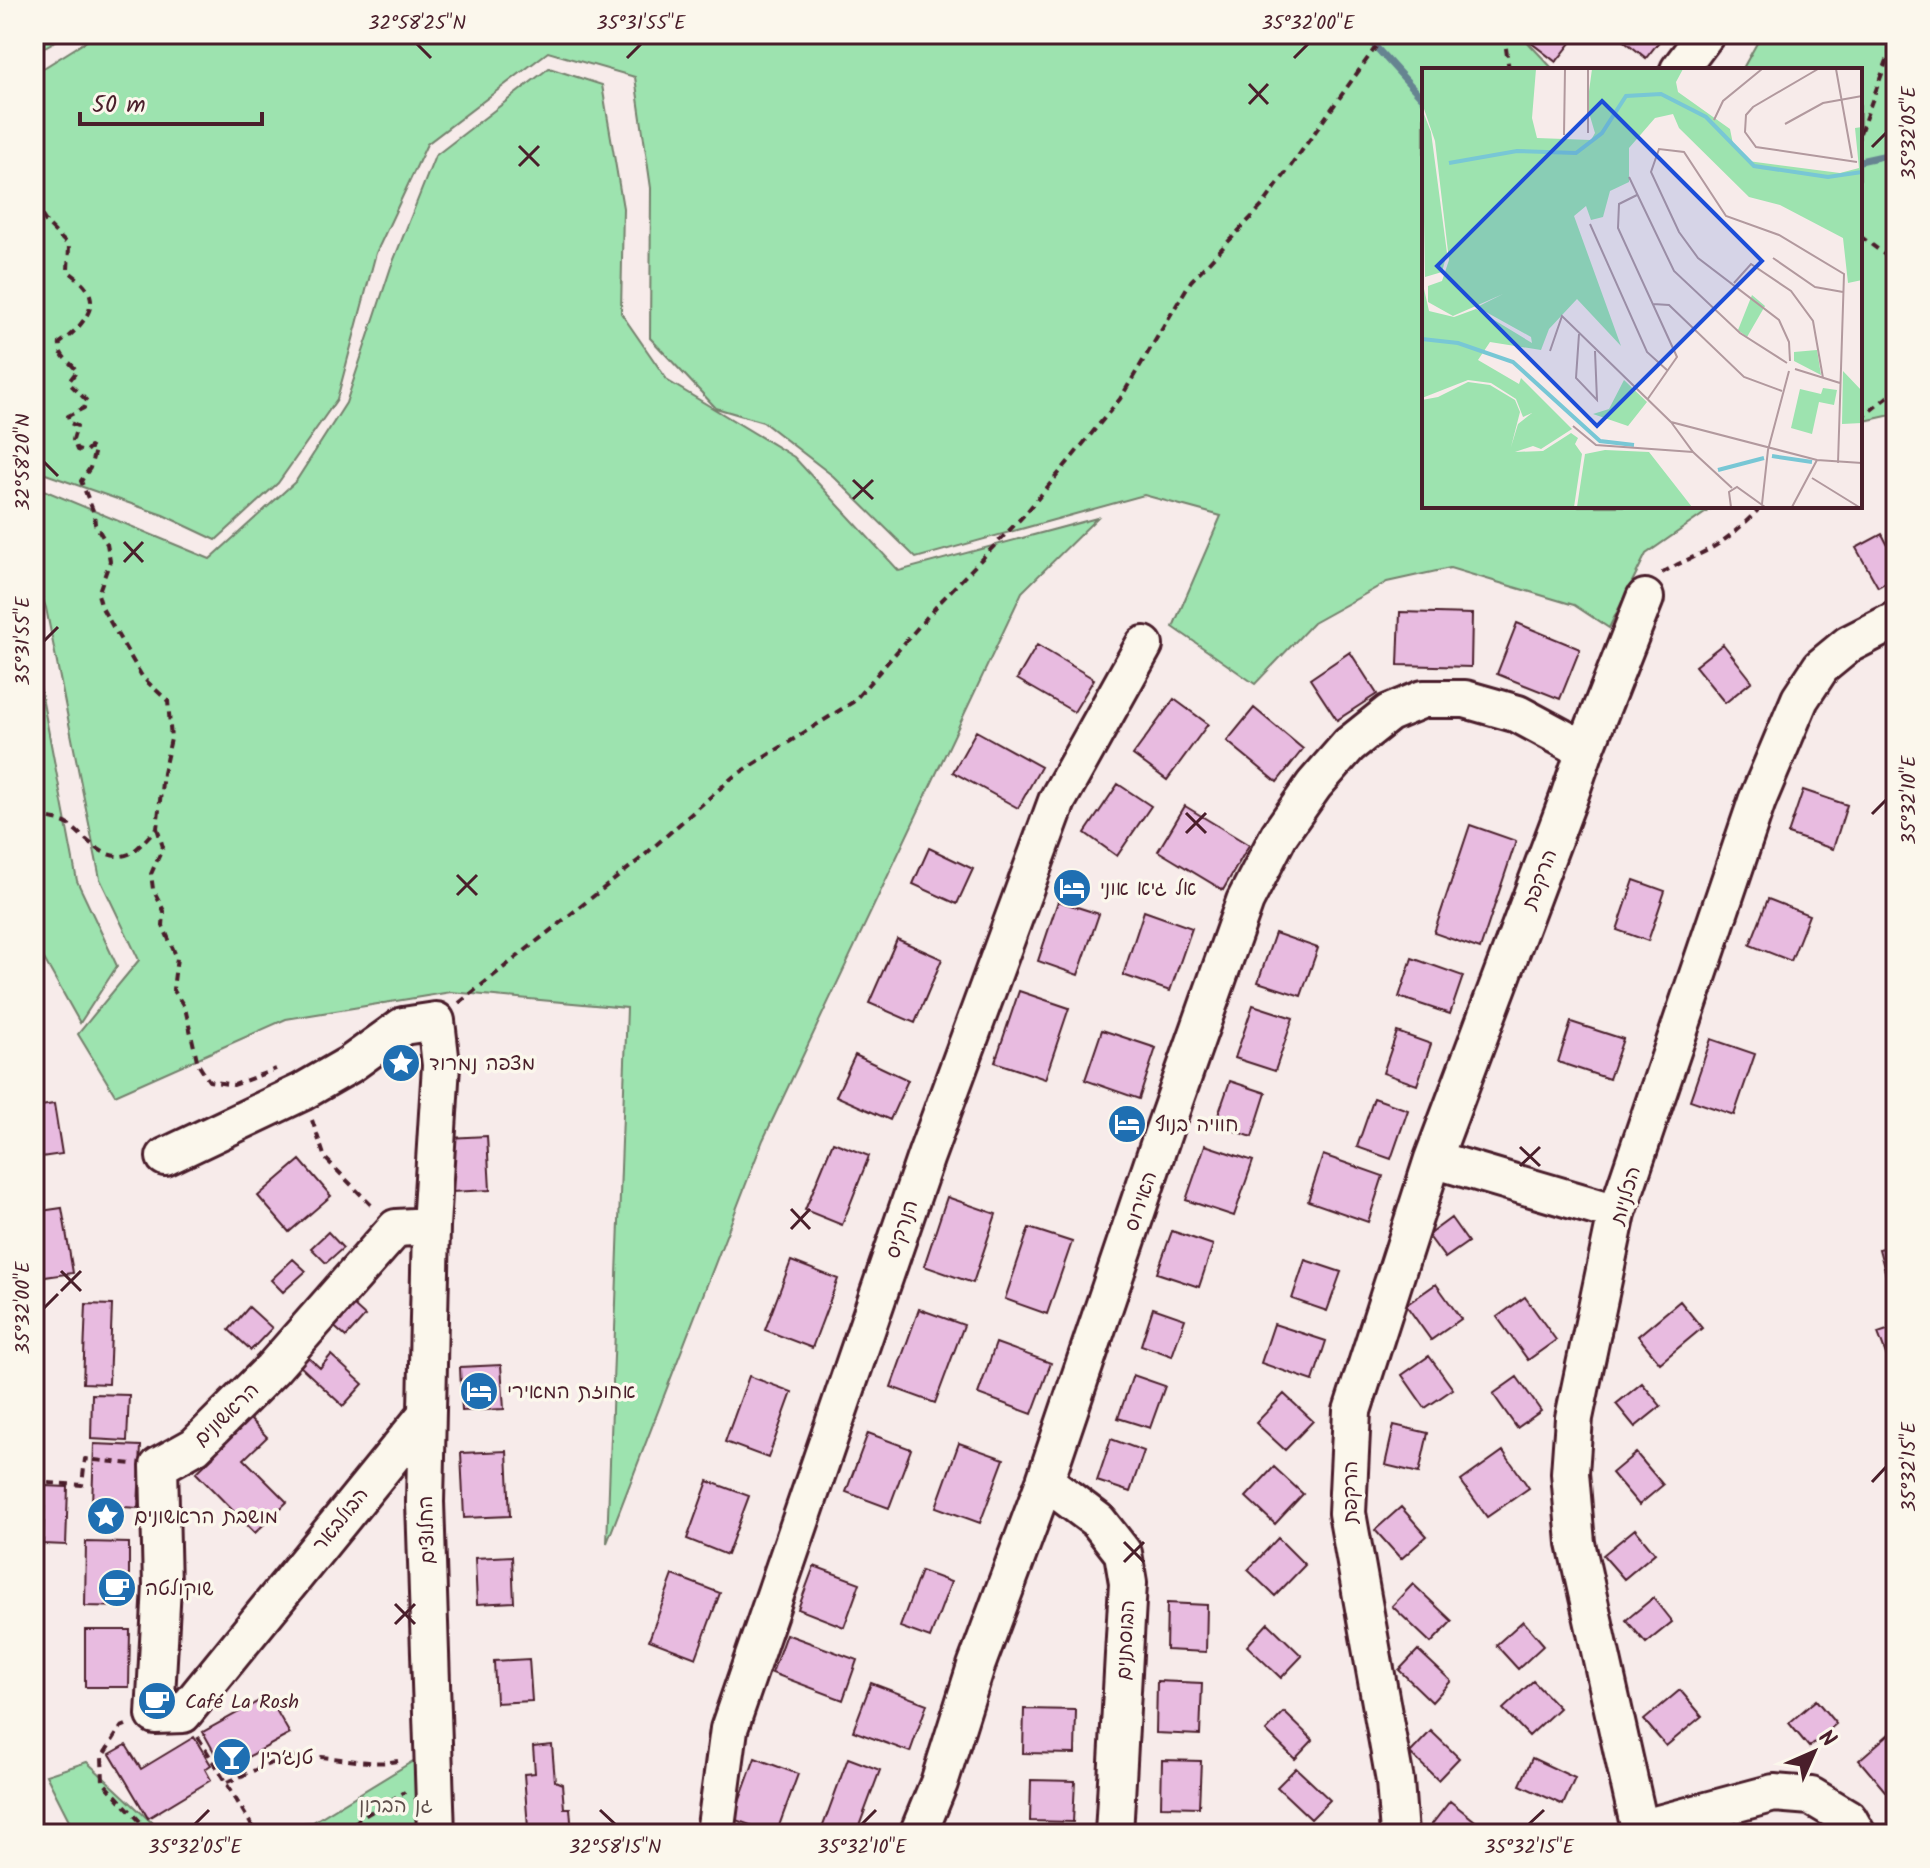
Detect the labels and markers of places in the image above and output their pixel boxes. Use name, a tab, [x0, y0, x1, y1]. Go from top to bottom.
hotel icon: אל גיא אוני	[1051, 867, 1093, 909]
place label: אל גיא אוני	[1100, 874, 1196, 906]
place icon: מצפה נמרוד	[380, 1042, 422, 1084]
place label: מצפה נמרוד	[429, 1049, 535, 1081]
hotel icon: חוויה בנוף	[1106, 1103, 1148, 1145]
place label: חוויה בנוף	[1155, 1110, 1239, 1142]
hotel icon: אחוזת המאירי	[458, 1370, 500, 1412]
place label: אחוזת המאירי	[507, 1377, 636, 1409]
place icon: מושבת הראשונים	[85, 1495, 127, 1537]
place label: מושבת הראשונים	[134, 1502, 278, 1534]
cafe icon: שוקולטה	[96, 1567, 138, 1609]
place label: שוקולטה	[145, 1574, 214, 1606]
cafe icon: Café La Rosh	[136, 1680, 178, 1722]
place label: Café La Rosh	[185, 1687, 299, 1719]
bar icon: טנג׳רין	[211, 1736, 253, 1778]
place label: טנג׳רין	[260, 1743, 314, 1775]

